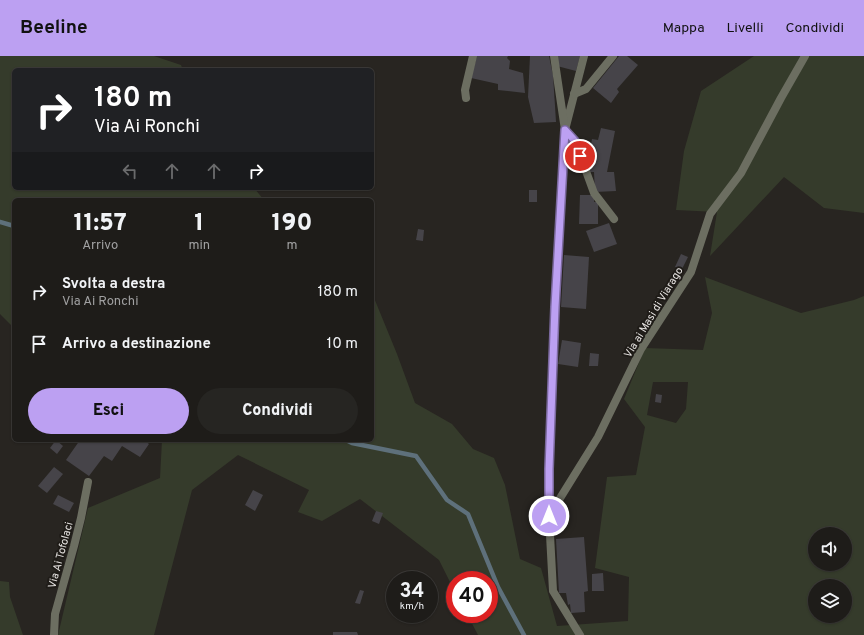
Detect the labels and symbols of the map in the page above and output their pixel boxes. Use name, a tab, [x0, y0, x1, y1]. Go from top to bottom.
pin	[563, 139, 597, 173]
street label: Via ai Masi di Viarago	[621, 264, 687, 361]
position arrow	[528, 495, 570, 537]
street label: Via Ai Tofolaci	[45, 520, 77, 590]
speed limit sign: 40	[446, 571, 498, 623]

